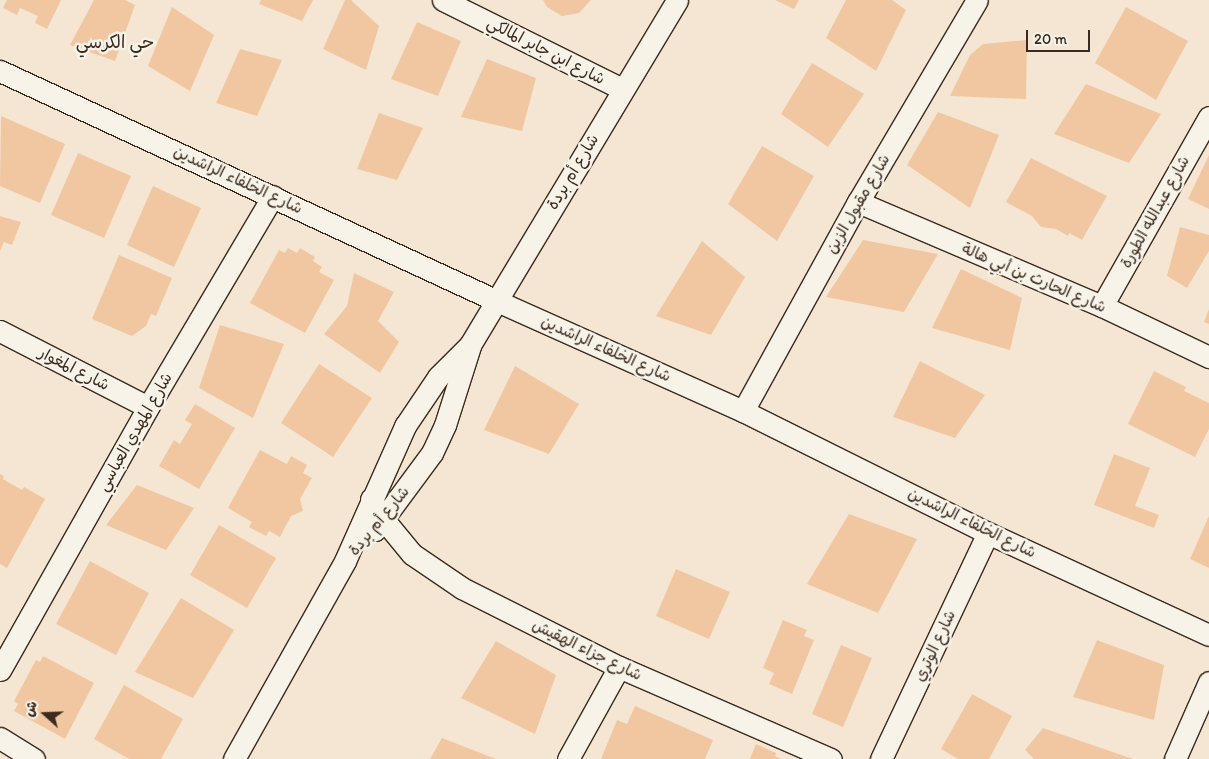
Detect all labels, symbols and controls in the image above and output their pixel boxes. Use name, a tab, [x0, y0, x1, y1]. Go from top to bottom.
street label: شارع ابن جابر المالكي	[484, 13, 608, 89]
scale bar	[1029, 20, 1093, 52]
text: 20 m	[1034, 30, 1067, 48]
district label: حي الكرسي	[76, 31, 154, 53]
street label: شارع أم بردة	[543, 131, 603, 213]
street label: شارع الخلفاء الراشدين	[170, 142, 306, 218]
street label: شارع مقبول الزبن	[822, 151, 894, 257]
street label: شارع عبدالله الطورة	[1116, 153, 1194, 271]
street label: شارع الحارث بن أبي هالة	[959, 239, 1109, 317]
street label: شارع الخلفاء الراشدين	[538, 312, 674, 386]
street label: شارع المغوار	[35, 343, 113, 395]
street label: شارع المهدي العباسي	[93, 369, 177, 495]
street label: شارع أم بردة	[344, 482, 414, 560]
street label: شارع الخلفاء الراشدين	[905, 484, 1039, 562]
street label: شارع الوتري	[910, 607, 960, 685]
street label: شارع جزاء الهقيش	[529, 615, 645, 685]
north arrow	[20, 689, 70, 739]
text: ش	[20, 699, 41, 719]

